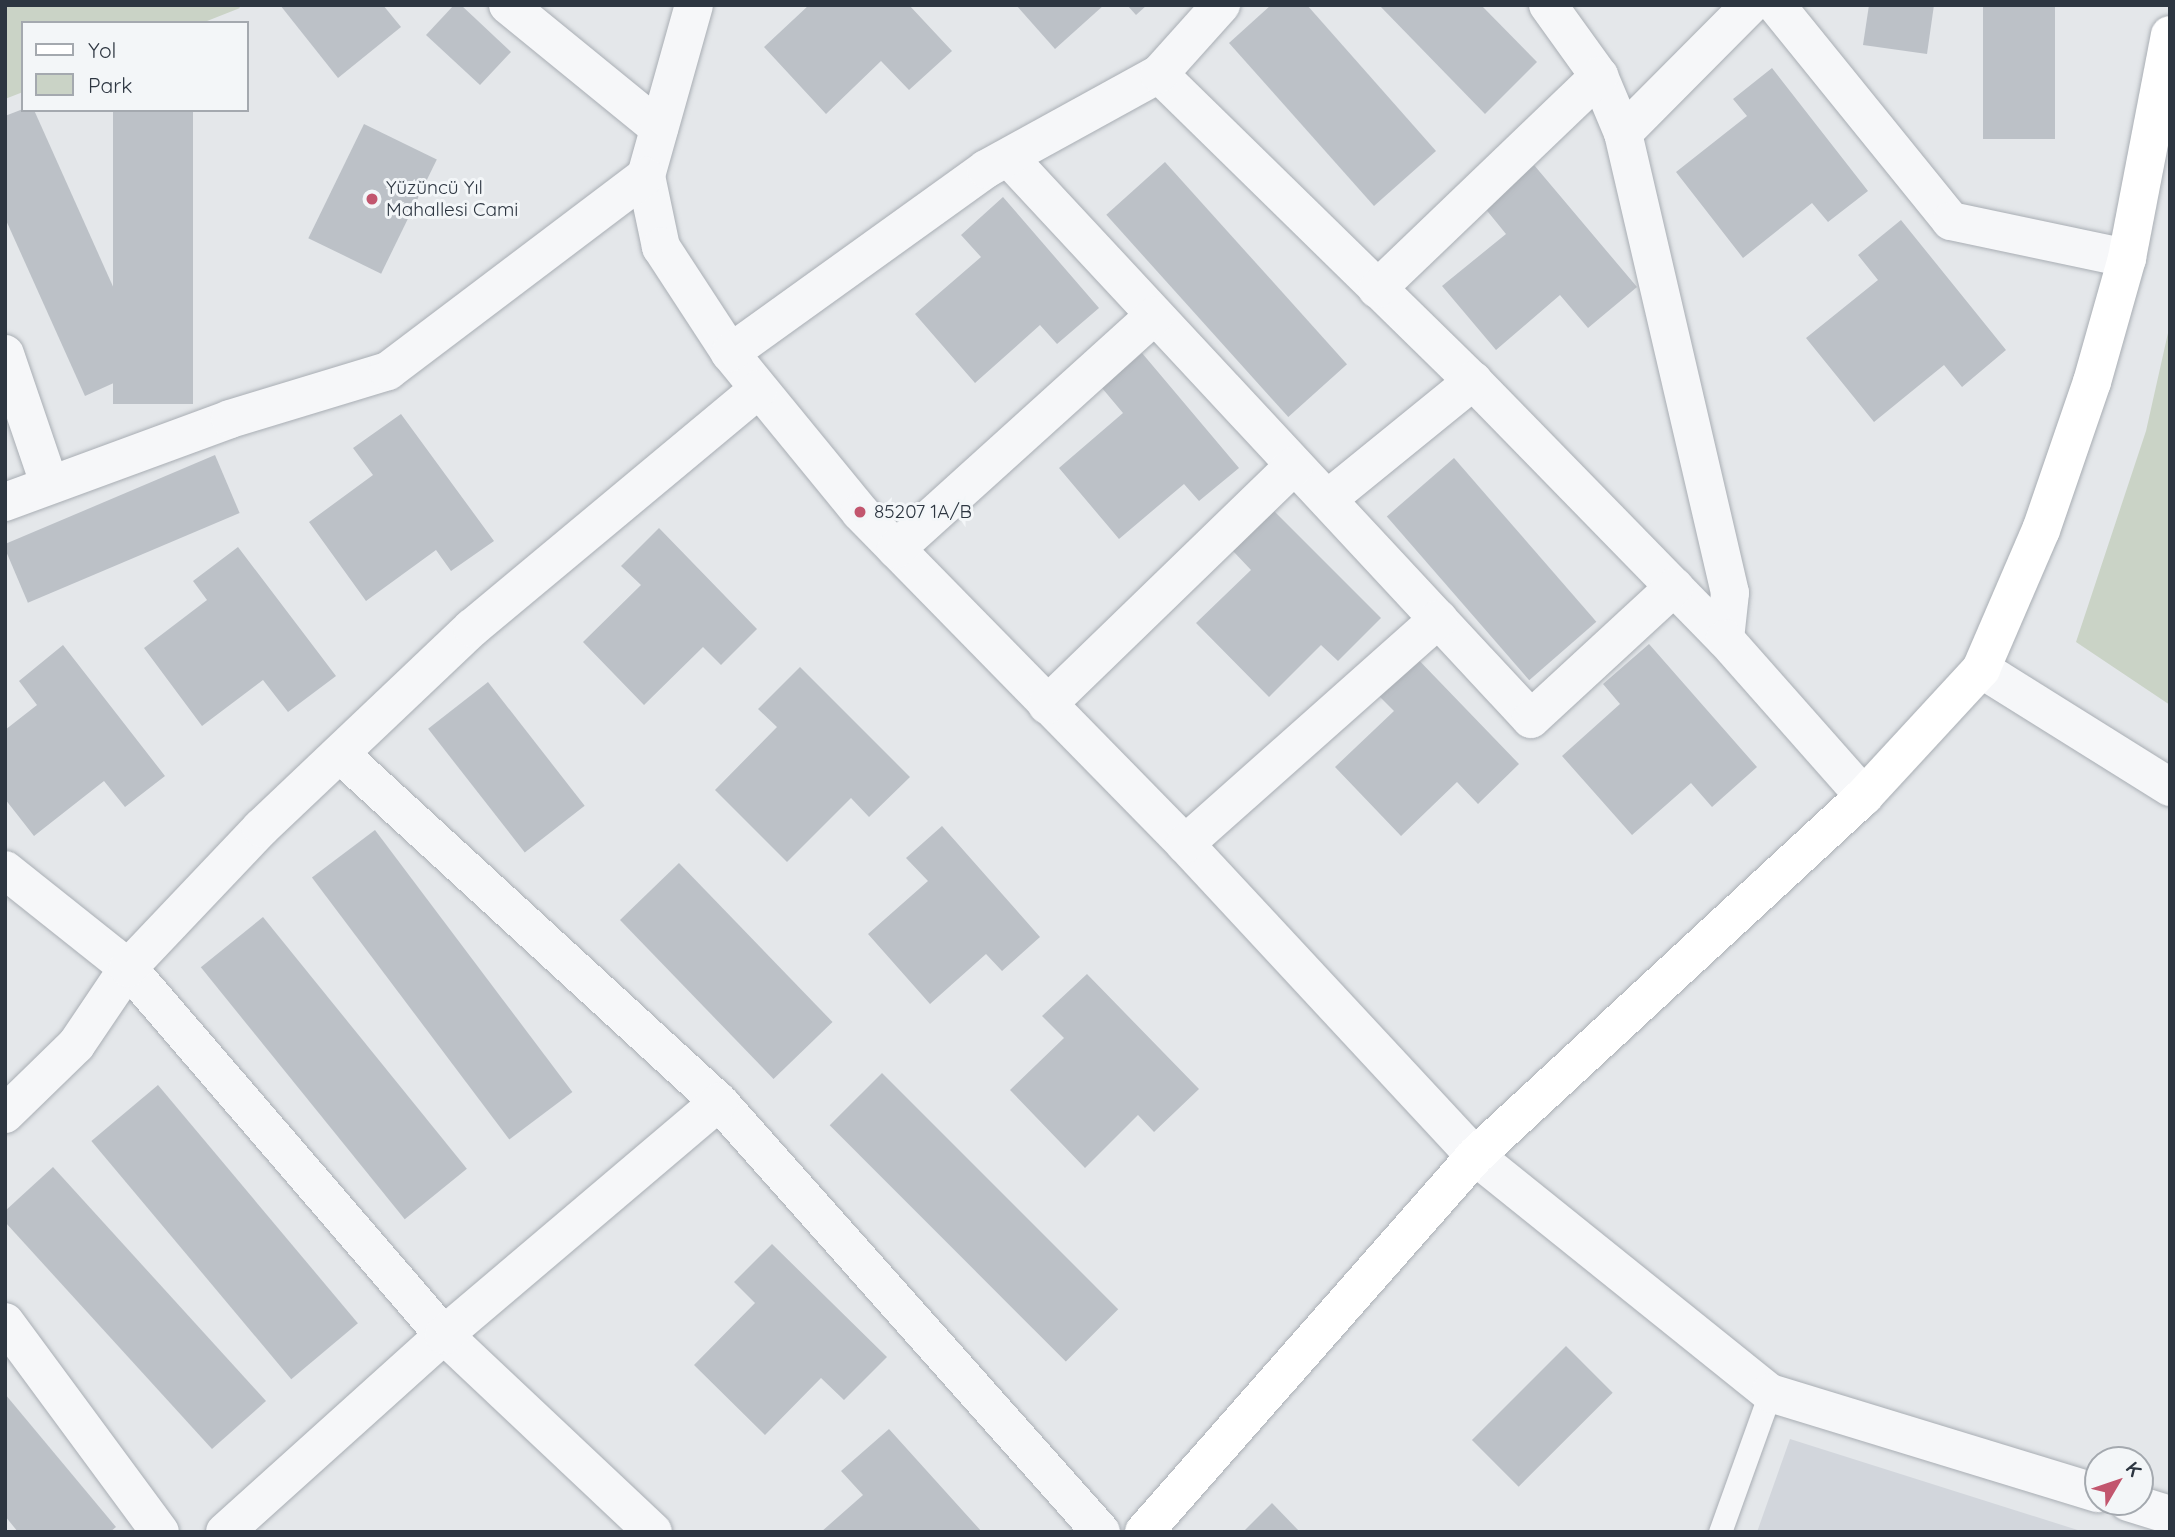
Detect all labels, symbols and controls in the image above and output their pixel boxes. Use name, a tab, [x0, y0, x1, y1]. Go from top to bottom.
legend	[21, 21, 248, 112]
text: Yol	[88, 37, 116, 63]
text: Park	[88, 72, 132, 98]
place label: Yüzüncü Yıl Mahallesi Cami	[386, 177, 518, 221]
marker: Yüzüncü Yıl Mahallesi Cami	[364, 191, 380, 207]
place label: 85207 1A/B	[874, 501, 972, 523]
marker: 85207 1A/B	[852, 504, 868, 520]
north arrow	[2084, 1446, 2154, 1516]
text: K	[2121, 1457, 2147, 1481]

